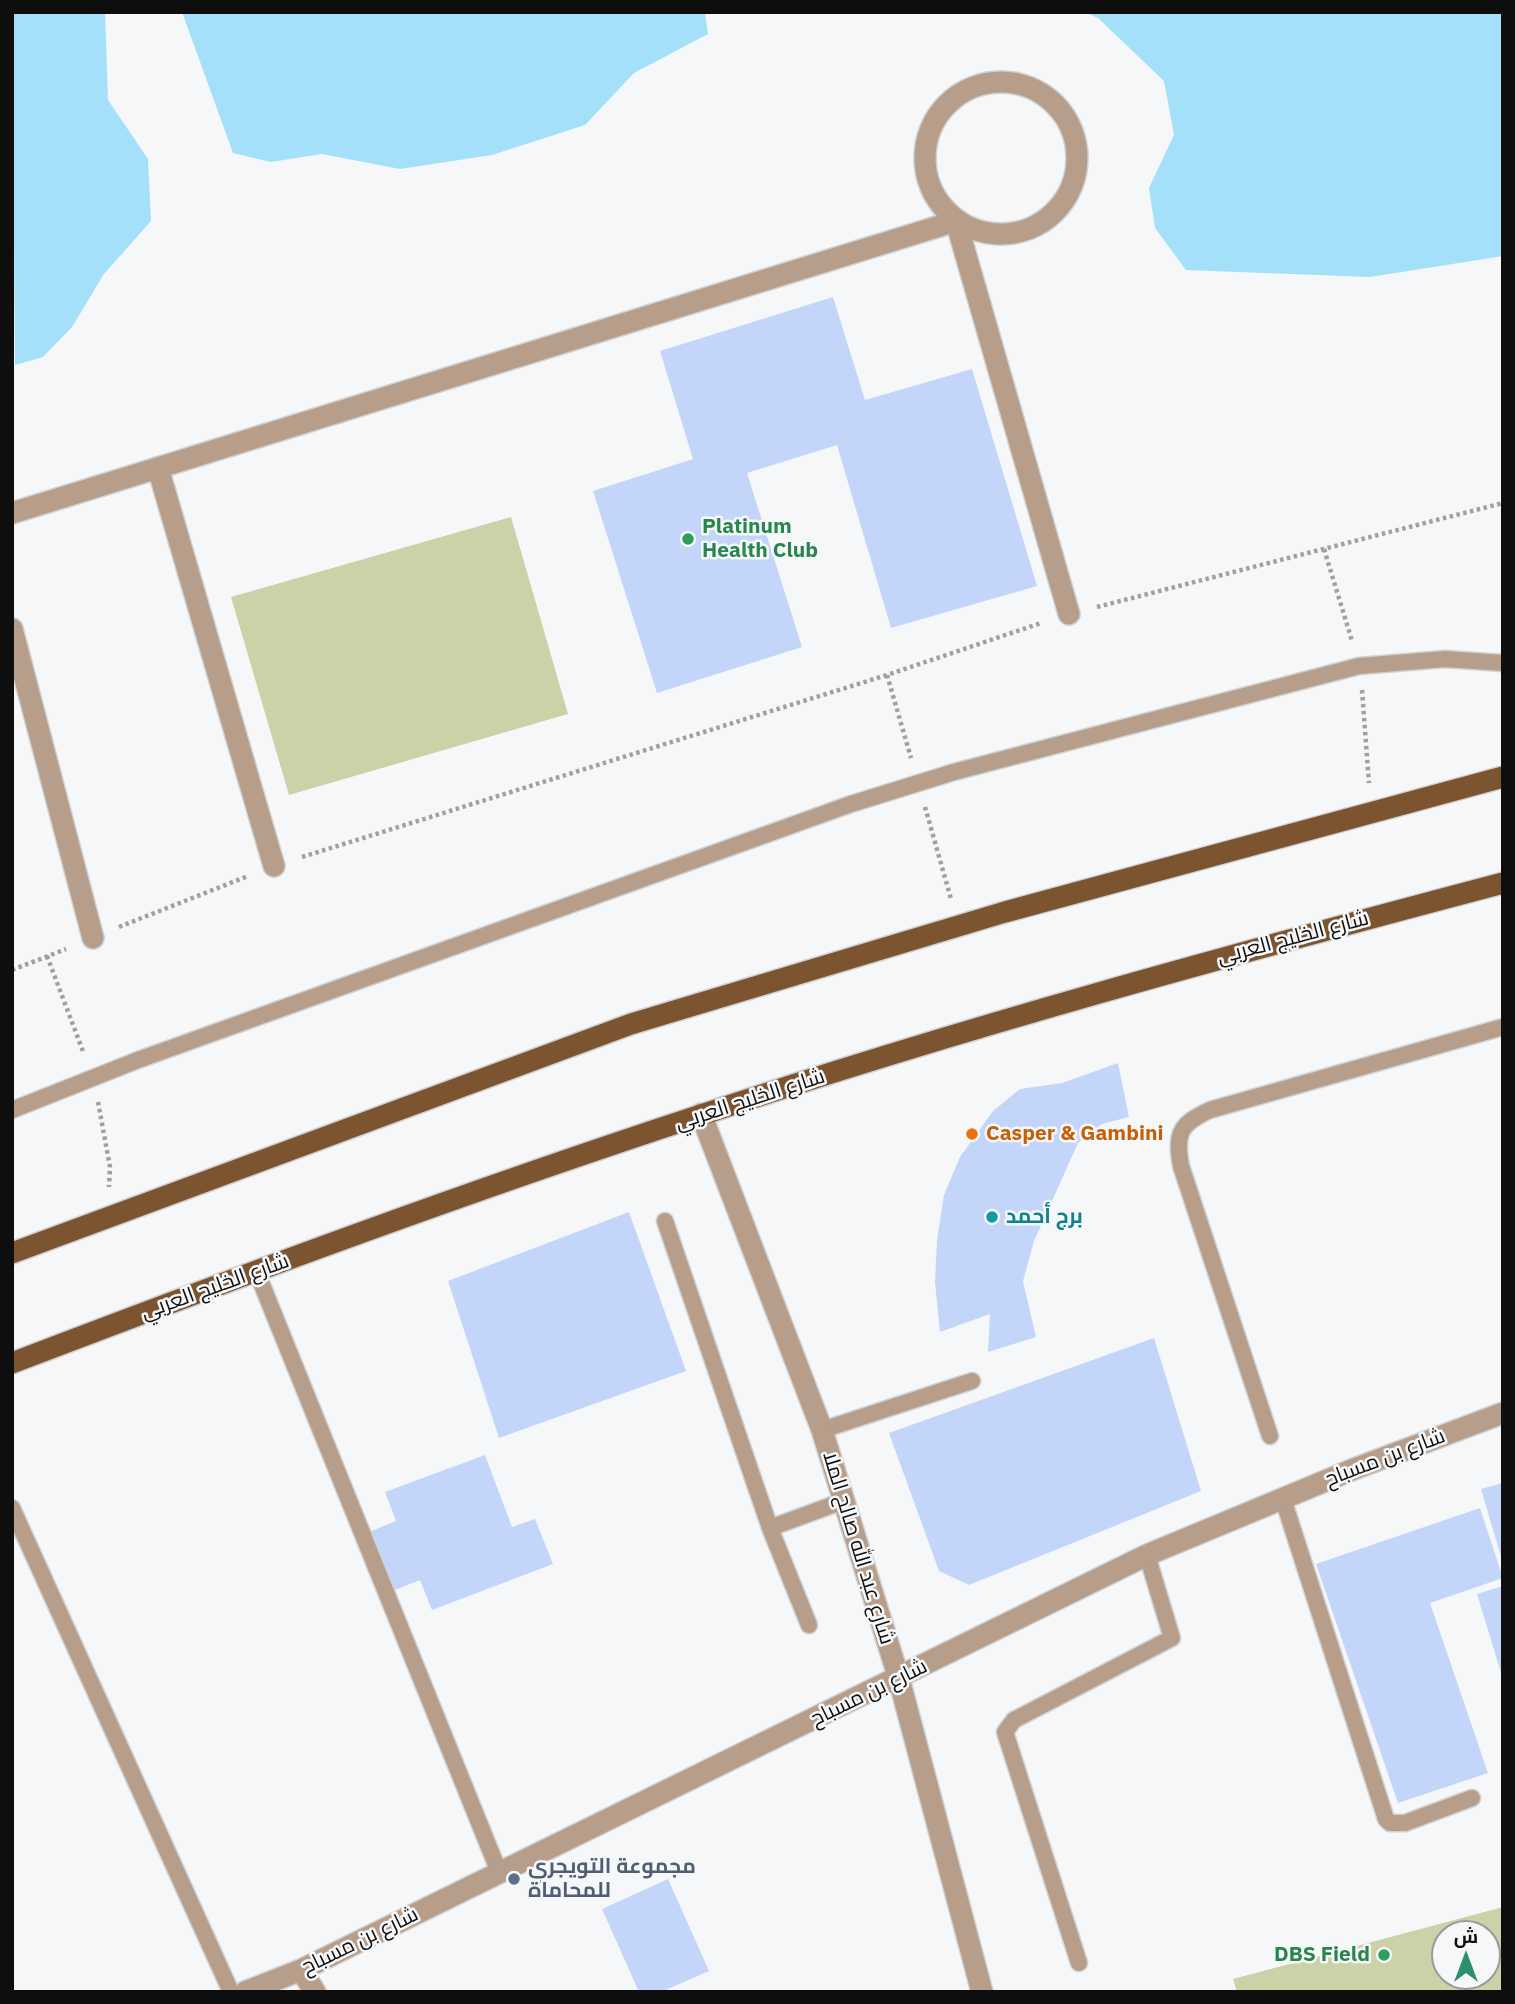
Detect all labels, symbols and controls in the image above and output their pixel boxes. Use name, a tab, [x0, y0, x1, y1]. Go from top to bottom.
place label: Platinum Health Club	[702, 514, 818, 564]
marker: Platinum Health Club	[680, 531, 696, 547]
street label: شارع الخليج العربي	[1215, 906, 1371, 970]
street label: شارع الخليج العربي	[672, 1064, 828, 1136]
place label: Casper & Gambini	[986, 1121, 1163, 1147]
marker: Casper & Gambini	[964, 1126, 980, 1142]
place label: برج أحمد	[1006, 1204, 1083, 1230]
marker: برج أحمد	[984, 1209, 1000, 1225]
street label: شارع الخليج العربي	[138, 1249, 292, 1325]
street label: شارع بن مسباح	[1321, 1423, 1449, 1493]
street label: شارع عبد الله صالح الملا	[817, 1449, 899, 1647]
street label: شارع بن مسباح	[806, 1654, 932, 1732]
place label: مجموعة التويجري للمحاماة	[528, 1854, 696, 1904]
marker: مجموعة التويجري للمحاماة	[506, 1871, 522, 1887]
street label: شارع بن مسباح	[297, 1902, 423, 1980]
north arrow	[1431, 1920, 1501, 1990]
text: ش	[1454, 1924, 1478, 1948]
place label: DBS Field	[1274, 1942, 1370, 1968]
marker: DBS Field	[1376, 1947, 1392, 1963]

